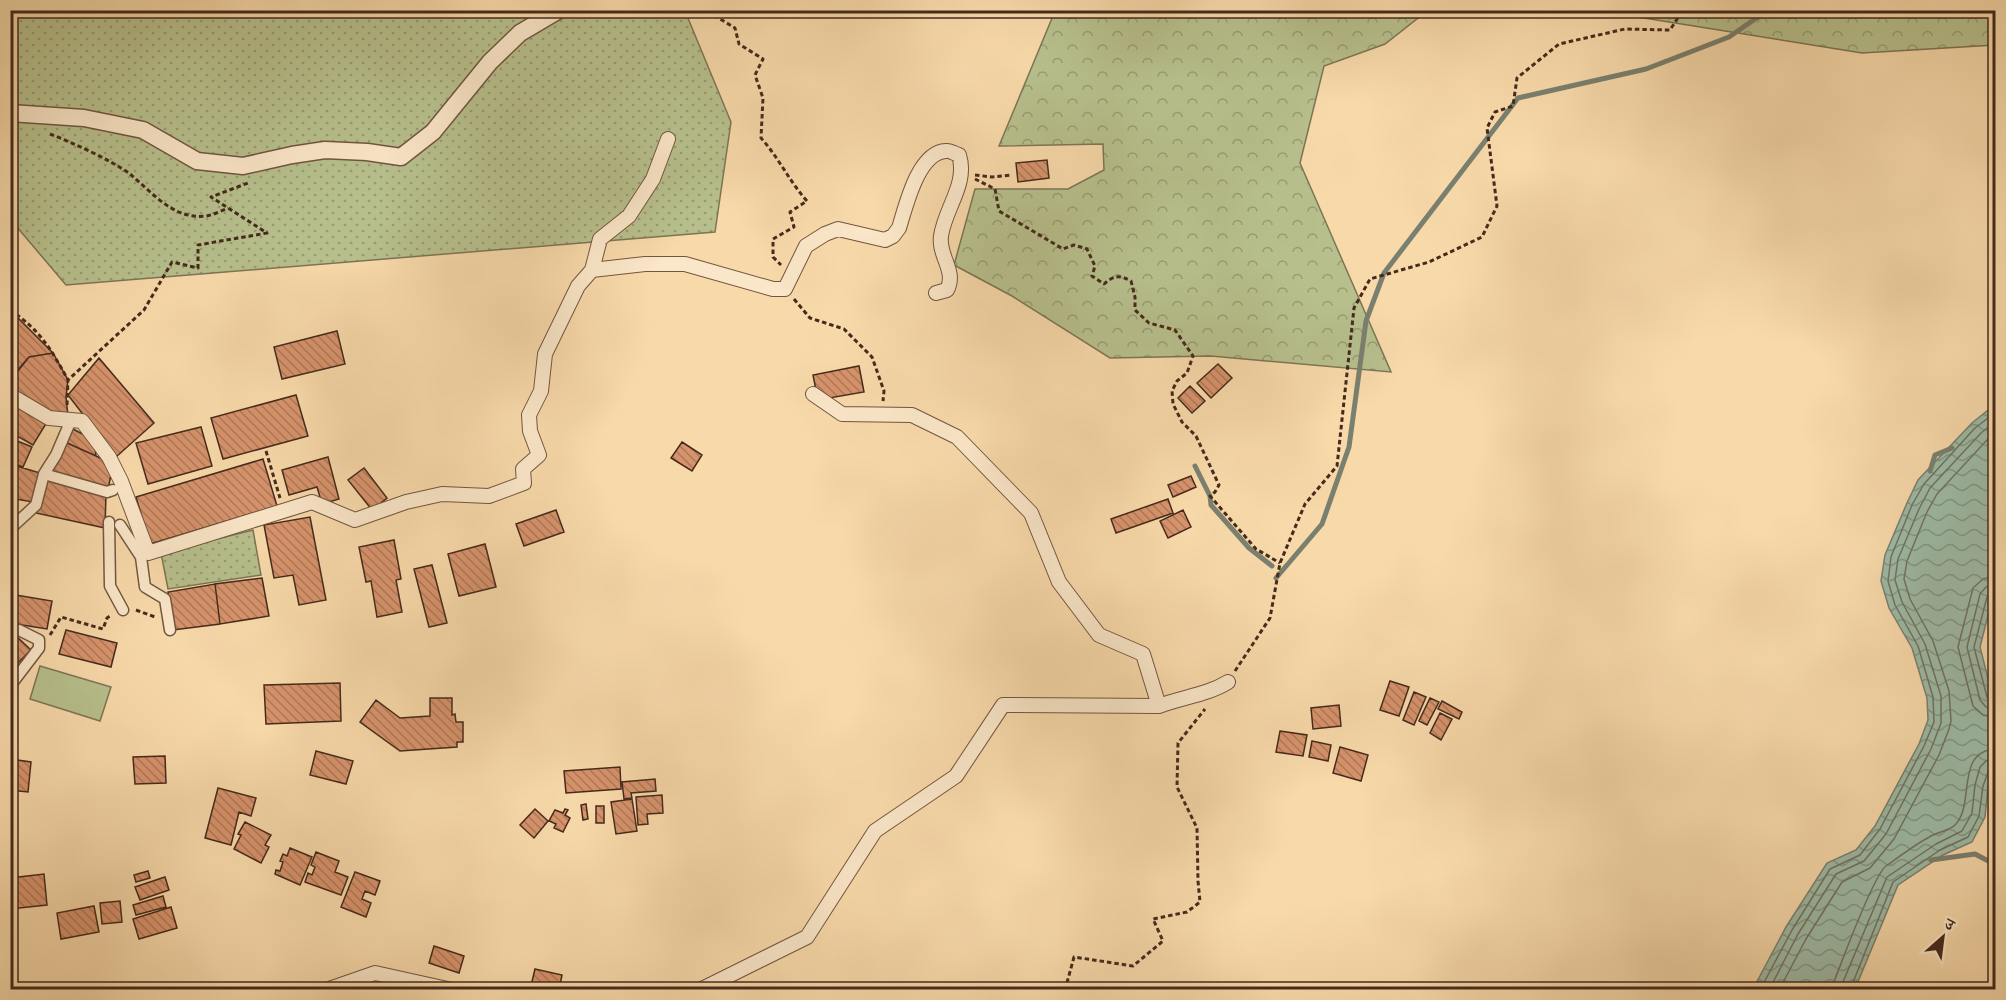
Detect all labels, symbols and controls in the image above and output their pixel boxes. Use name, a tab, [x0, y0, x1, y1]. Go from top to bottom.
north arrow	[1913, 907, 1973, 967]
text: उ	[1940, 914, 1959, 937]

